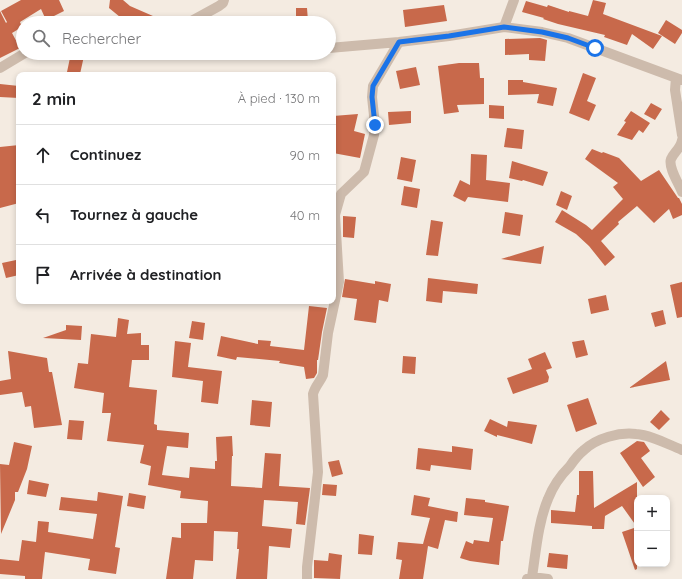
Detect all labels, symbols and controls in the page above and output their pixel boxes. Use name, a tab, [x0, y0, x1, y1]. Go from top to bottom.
search box	[16, 16, 336, 60]
icon: search	[30, 27, 52, 49]
text: Rechercher	[62, 29, 141, 48]
route start	[586, 39, 604, 57]
text: 2 min	[32, 88, 76, 109]
text: À pied · 130 m	[238, 90, 320, 106]
route end	[366, 116, 384, 134]
icon: ahead	[32, 144, 54, 166]
text: Continuez	[70, 145, 141, 164]
text: 90 m	[290, 147, 320, 163]
icon: left	[32, 204, 54, 226]
text: Tournez à gauche	[70, 205, 198, 224]
text: 40 m	[290, 207, 320, 223]
icon: arrive	[32, 264, 54, 286]
text: Arrivée à destination	[70, 265, 222, 284]
map controls	[634, 495, 670, 567]
button: +	[634, 495, 670, 531]
button: −	[634, 531, 670, 567]

